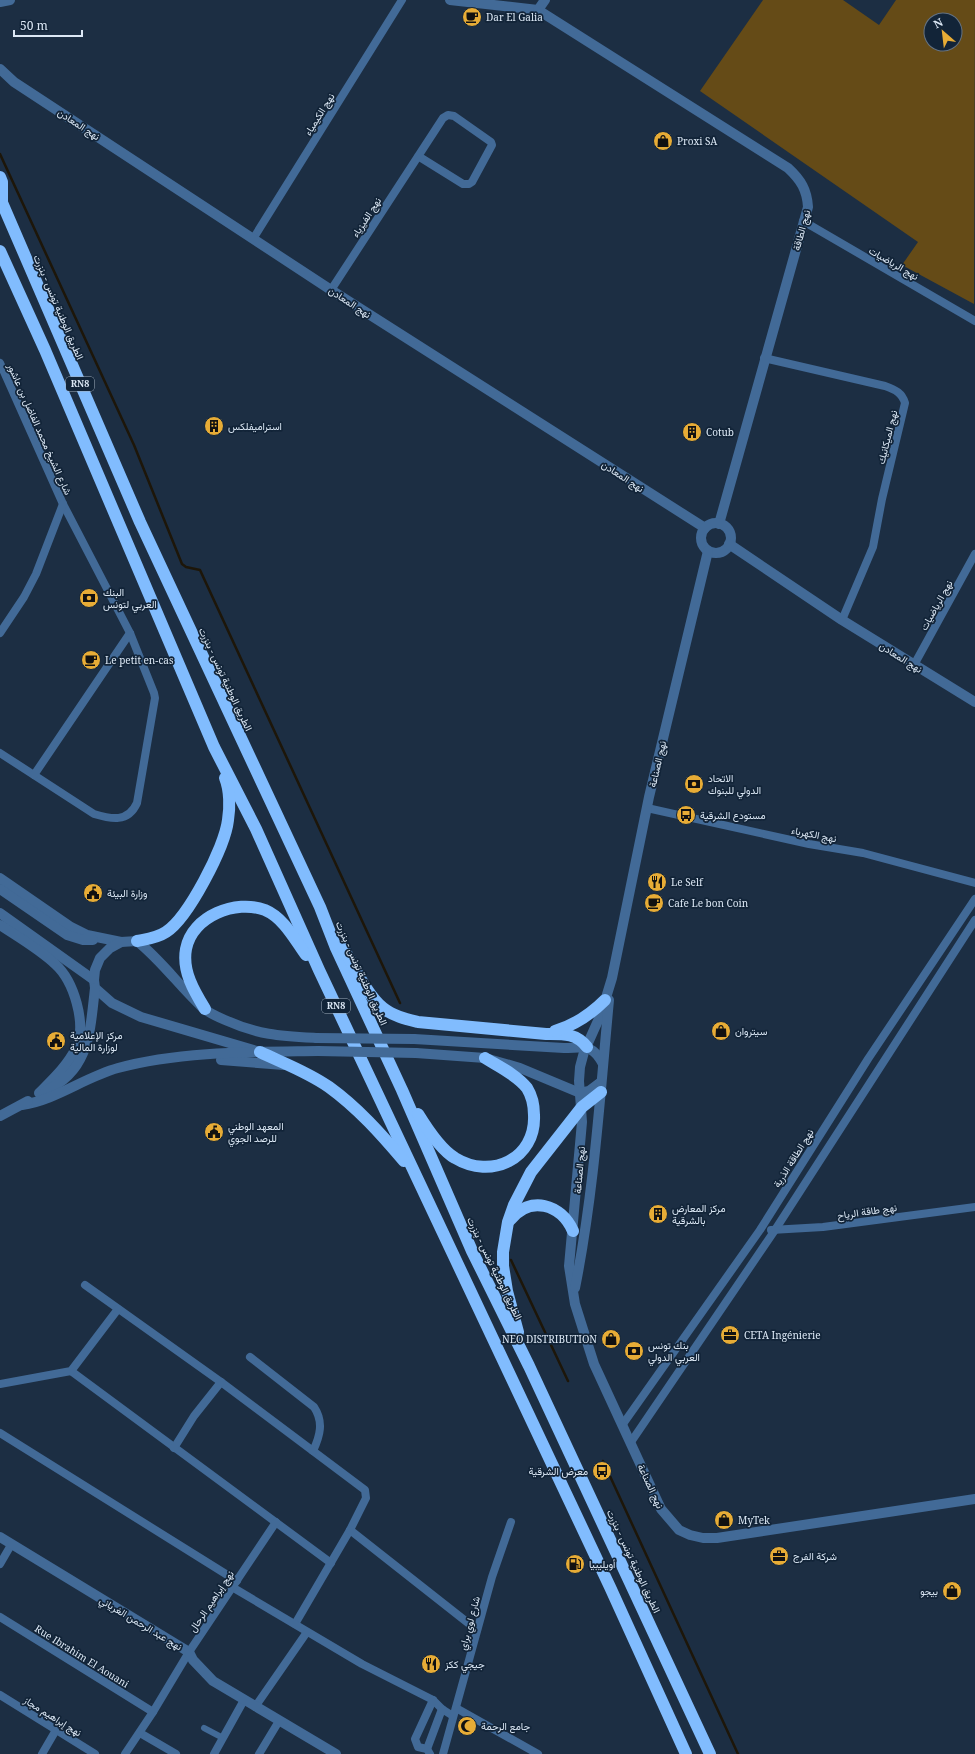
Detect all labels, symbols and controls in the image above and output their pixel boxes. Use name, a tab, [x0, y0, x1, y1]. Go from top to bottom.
cafe icon: Dar El Galia	[461, 6, 483, 28]
place label: Dar El Galia	[486, 10, 543, 24]
scale bar	[14, 12, 82, 38]
north arrow	[923, 12, 963, 52]
text: N	[931, 14, 946, 31]
text: 50 m	[20, 17, 48, 34]
street label: نهج الكيمياء	[301, 90, 338, 138]
street label: نهج المعادن	[55, 105, 103, 143]
shop icon: Proxi SA	[652, 130, 674, 152]
place label: Proxi SA	[677, 134, 718, 148]
street label: نهج الفيزياء	[348, 194, 384, 240]
street label: نهج الطاقة	[789, 208, 813, 252]
street label: نهج الرياضيات	[866, 243, 922, 283]
street label: الطريق الوطنية تونس - بنزرت	[31, 252, 87, 362]
street label: نهج المعادن	[326, 283, 374, 321]
street label: شارع الشيخ محمد الفاضل بن عاشور	[4, 360, 75, 497]
road number: RN8	[66, 377, 94, 391]
street label: نهج الميكانيك	[874, 408, 901, 465]
building icon: استراميفلكس	[203, 415, 225, 437]
place label: استراميفلكس	[228, 419, 282, 433]
building icon: Cotub	[681, 421, 703, 443]
place label: Cotub	[706, 425, 734, 439]
street label: نهج المعادن	[599, 457, 647, 495]
street label: نهج الرياضيات	[916, 577, 956, 633]
place label: البنك العربي لتونس	[103, 585, 157, 613]
bank icon: البنك العربي لتونس	[78, 587, 100, 609]
street label: الطريق الوطنية تونس - بنزرت	[196, 625, 256, 733]
street label: نهج المعادن	[877, 638, 925, 676]
cafe icon: Le petit en-cas	[80, 649, 102, 671]
place label: Le petit en-cas	[105, 653, 174, 667]
street label: نهج الصناعة	[645, 739, 669, 789]
place label: الاتحاد الدولي للبنوك	[708, 771, 761, 799]
bank icon: الاتحاد الدولي للبنوك	[683, 773, 705, 795]
bus stop icon: مستودع الشرقية	[675, 804, 697, 826]
place label: مستودع الشرقية	[700, 808, 766, 822]
street label: نهج الكهرباء	[790, 823, 838, 845]
restaurant icon: Le Self	[646, 871, 668, 893]
place label: Le Self	[671, 875, 704, 889]
public building icon: وزارة البيئة	[82, 882, 104, 904]
place label: وزارة البيئة	[107, 886, 147, 900]
cafe icon: Cafe Le bon Coin	[643, 892, 665, 914]
place label: Cafe Le bon Coin	[668, 896, 749, 910]
street label: الطريق الوطنية تونس - بنزرت	[333, 919, 391, 1027]
road number: RN8	[322, 999, 350, 1013]
shop icon: سيتروان	[710, 1020, 732, 1042]
place label: سيتروان	[735, 1024, 767, 1038]
place label: مركز الإعلامية لوزارة المالية	[70, 1028, 123, 1054]
public building icon: مركز الإعلامية لوزارة المالية	[45, 1030, 67, 1052]
place label: المعهد الوطني للرصد الجوي	[228, 1119, 284, 1147]
public building icon: المعهد الوطني للرصد الجوي	[203, 1121, 225, 1143]
street label: نهج الطاقة الذرية	[769, 1126, 817, 1190]
street label: نهج الصناعة	[570, 1146, 588, 1194]
street label: نهج طاقة الرياح	[836, 1200, 898, 1222]
place label: مركز المعارض بالشرقية	[672, 1201, 726, 1227]
building icon: مركز المعارض بالشرقية	[647, 1203, 669, 1225]
street label: الطريق الوطنية تونس - بنزرت	[464, 1214, 526, 1322]
office icon: CETA Ingénierie	[719, 1324, 741, 1346]
shop icon: NEO DISTRIBUTION	[600, 1328, 622, 1350]
place label: CETA Ingénierie	[744, 1328, 821, 1342]
place label: NEO DISTRIBUTION	[502, 1332, 597, 1346]
place label: بنك تونس العربي الدولي	[648, 1338, 700, 1366]
bank icon: بنك تونس العربي الدولي	[623, 1340, 645, 1362]
bus stop icon: معرض الشرقية	[591, 1460, 613, 1482]
street label: نهج الصناعة	[635, 1462, 667, 1511]
place label: معرض الشرقية	[529, 1464, 588, 1478]
street label: الطريق الوطنية تونس - بنزرت	[604, 1507, 664, 1615]
shop icon: MyTek	[713, 1509, 735, 1531]
place label: MyTek	[738, 1513, 770, 1527]
office icon: شركة الفرج	[768, 1545, 790, 1567]
place label: شركة الفرج	[793, 1549, 837, 1563]
fuel station icon: أويليبيا	[564, 1553, 586, 1575]
place label: أويليبيا	[589, 1557, 616, 1571]
street label: نهج إبراهيم الرحال	[185, 1567, 237, 1635]
shop icon: بيجو	[941, 1580, 963, 1602]
place label: بيجو	[920, 1584, 938, 1598]
street label: نهج عبد الرحمن الغرياني	[96, 1593, 185, 1655]
street label: شارع لوي براي	[455, 1594, 485, 1652]
street label: Rue Ibrahim El Aouani	[32, 1621, 132, 1691]
restaurant icon: جيجي ككز	[420, 1653, 442, 1675]
place label: جيجي ككز	[444, 1657, 485, 1673]
street label: نهج إبراهيم مجاز	[21, 1692, 85, 1739]
mosque icon: جامع الرحمة	[456, 1715, 478, 1737]
place label: جامع الرحمة	[481, 1719, 530, 1733]

